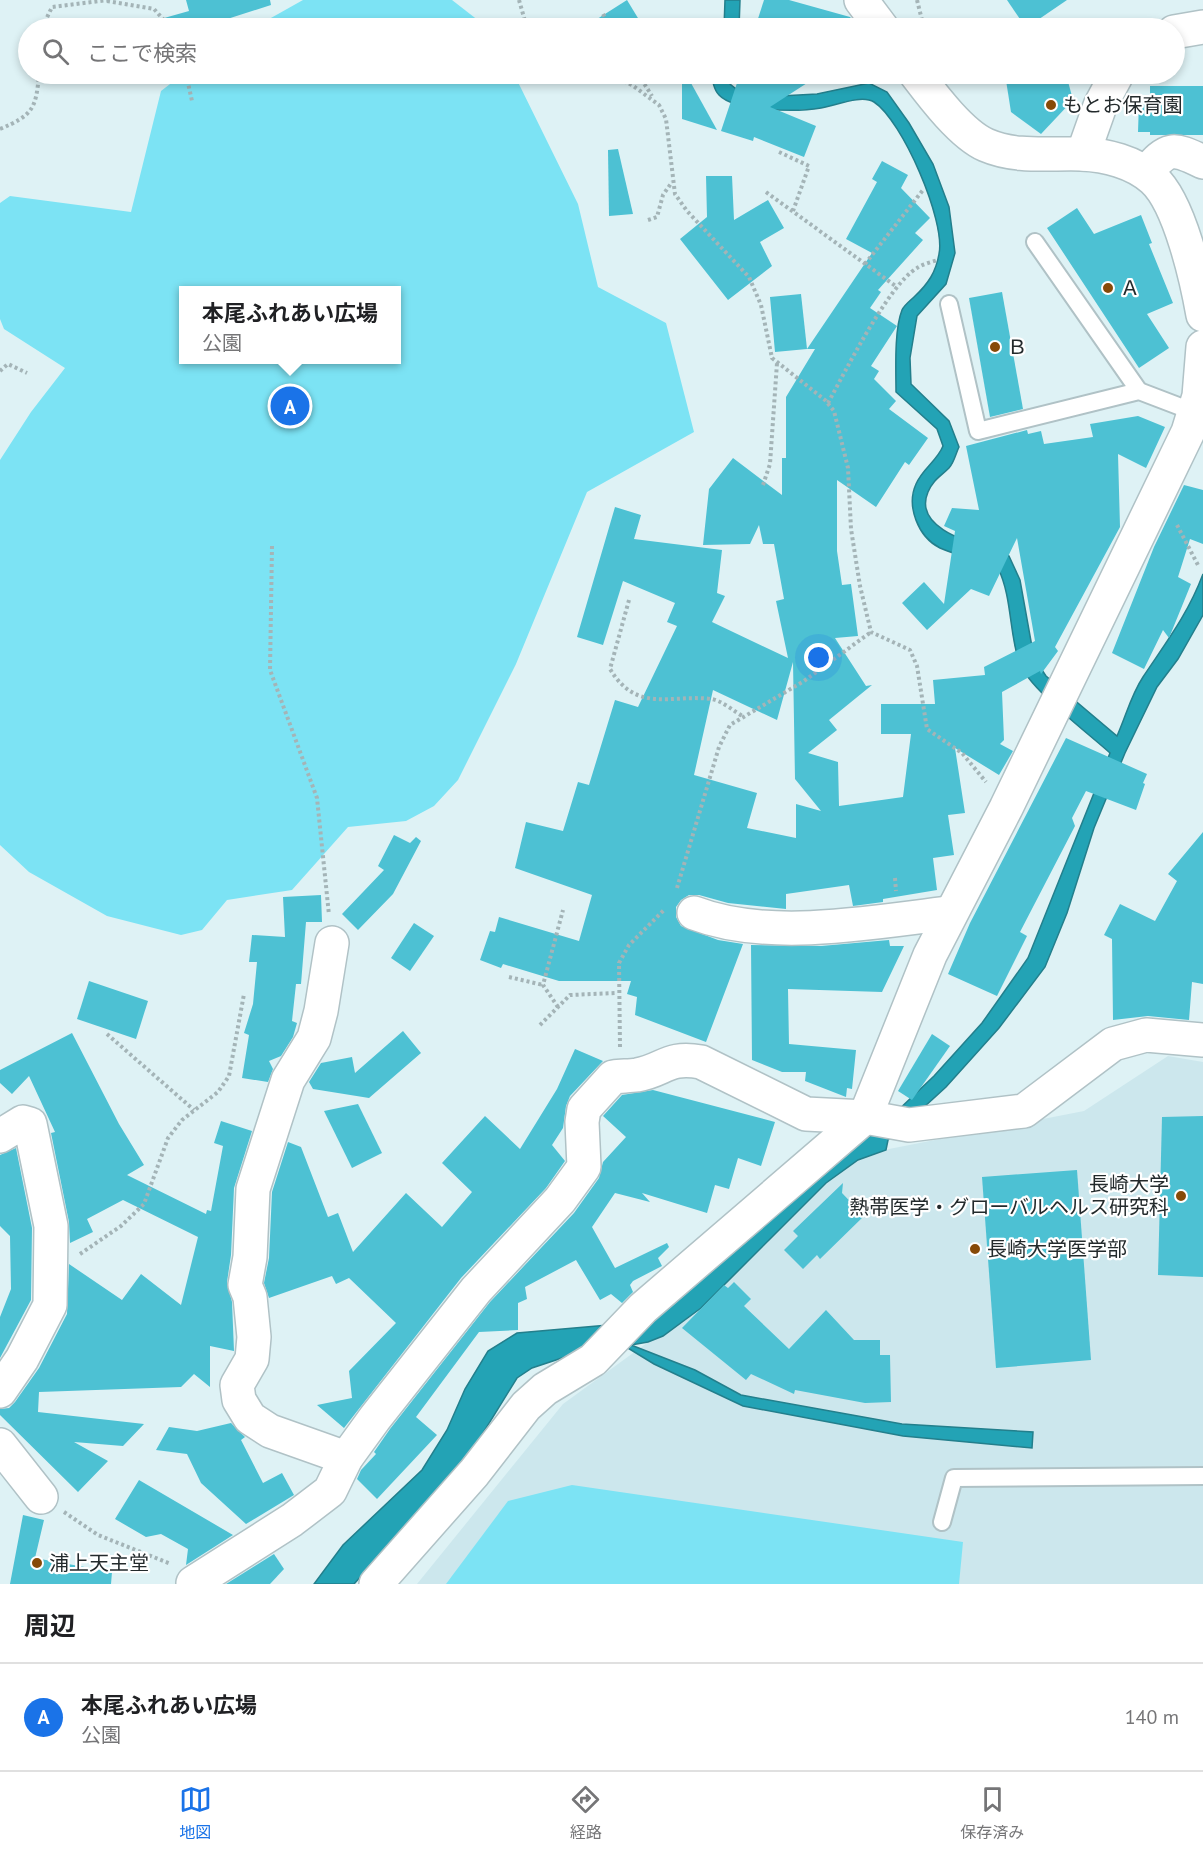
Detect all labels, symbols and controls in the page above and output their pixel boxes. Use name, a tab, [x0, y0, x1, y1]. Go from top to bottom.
search box	[18, 18, 1185, 84]
icon: search	[39, 35, 72, 68]
text: ここで検索	[87, 39, 197, 67]
place label: もとお保育園	[1063, 92, 1183, 118]
marker: もとお保育園	[1044, 98, 1058, 112]
place label: Ａ	[1120, 275, 1140, 301]
marker: Ａ	[1101, 281, 1115, 295]
popup	[179, 286, 401, 364]
text: 本尾ふれあい広場	[202, 299, 378, 327]
text: 公園	[202, 330, 242, 356]
place label: Ｂ	[1007, 334, 1027, 360]
marker: Ｂ	[988, 340, 1002, 354]
pin: A	[270, 384, 310, 428]
your location	[804, 643, 833, 672]
place label: 長崎大学 熱帯医学・グローバルヘルス研究科	[849, 1171, 1169, 1220]
marker: 長崎大学 熱帯医学・グローバルヘルス研究科	[1174, 1189, 1188, 1203]
place label: 長崎大学医学部	[987, 1236, 1127, 1262]
marker: 長崎大学医学部	[968, 1242, 982, 1256]
place label: 浦上天主堂	[49, 1550, 149, 1576]
marker: 浦上天主堂	[30, 1556, 44, 1570]
text: 周辺	[24, 1609, 76, 1642]
text: 本尾ふれあい広場	[81, 1691, 257, 1719]
text: A	[37, 1704, 50, 1730]
text: 140 m	[1125, 1704, 1179, 1730]
text: 公園	[81, 1722, 121, 1748]
tab: 地図	[179, 1783, 212, 1843]
tab: 経路	[569, 1783, 602, 1843]
tab: 保存済み	[960, 1783, 1024, 1843]

